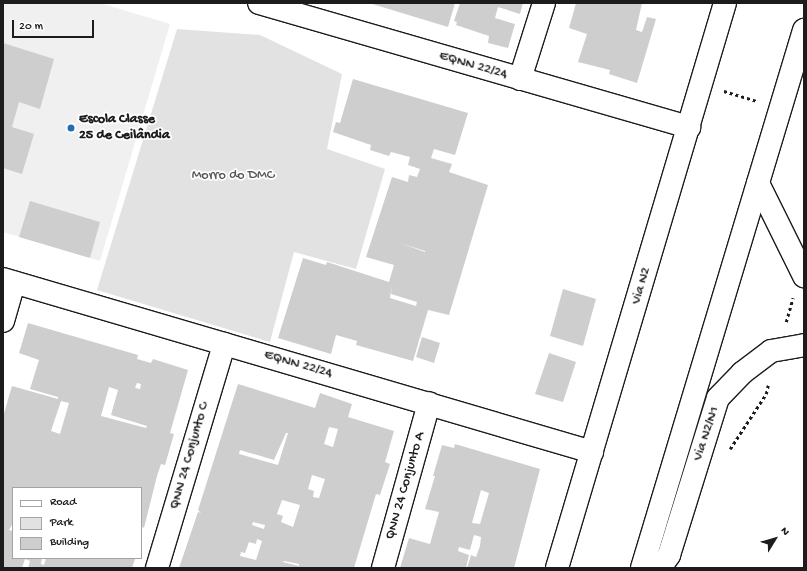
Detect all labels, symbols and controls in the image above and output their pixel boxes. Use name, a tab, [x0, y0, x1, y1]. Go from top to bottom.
scale bar	[14, 12, 96, 38]
text: 20 m	[19, 20, 43, 34]
street label: EQNN 22/24	[437, 48, 509, 84]
place label: Escola Classe 25 de Ceilândia	[79, 112, 170, 144]
marker: Escola Classe 25 de Ceilândia	[66, 123, 76, 133]
park label: Morro do DMC	[192, 168, 274, 184]
street label: Via N2	[629, 265, 655, 307]
street label: EQNN 22/24	[262, 347, 334, 383]
street label: QNN 24 Conjunto C	[167, 401, 213, 511]
street label: Via N2/N1	[690, 405, 724, 463]
street label: QNN 24 Conjunto A	[383, 430, 429, 542]
legend	[12, 487, 142, 559]
text: Road	[50, 496, 76, 510]
text: Park	[50, 516, 73, 530]
north arrow	[755, 519, 795, 559]
text: N	[778, 525, 792, 538]
text: Building	[50, 536, 89, 550]

